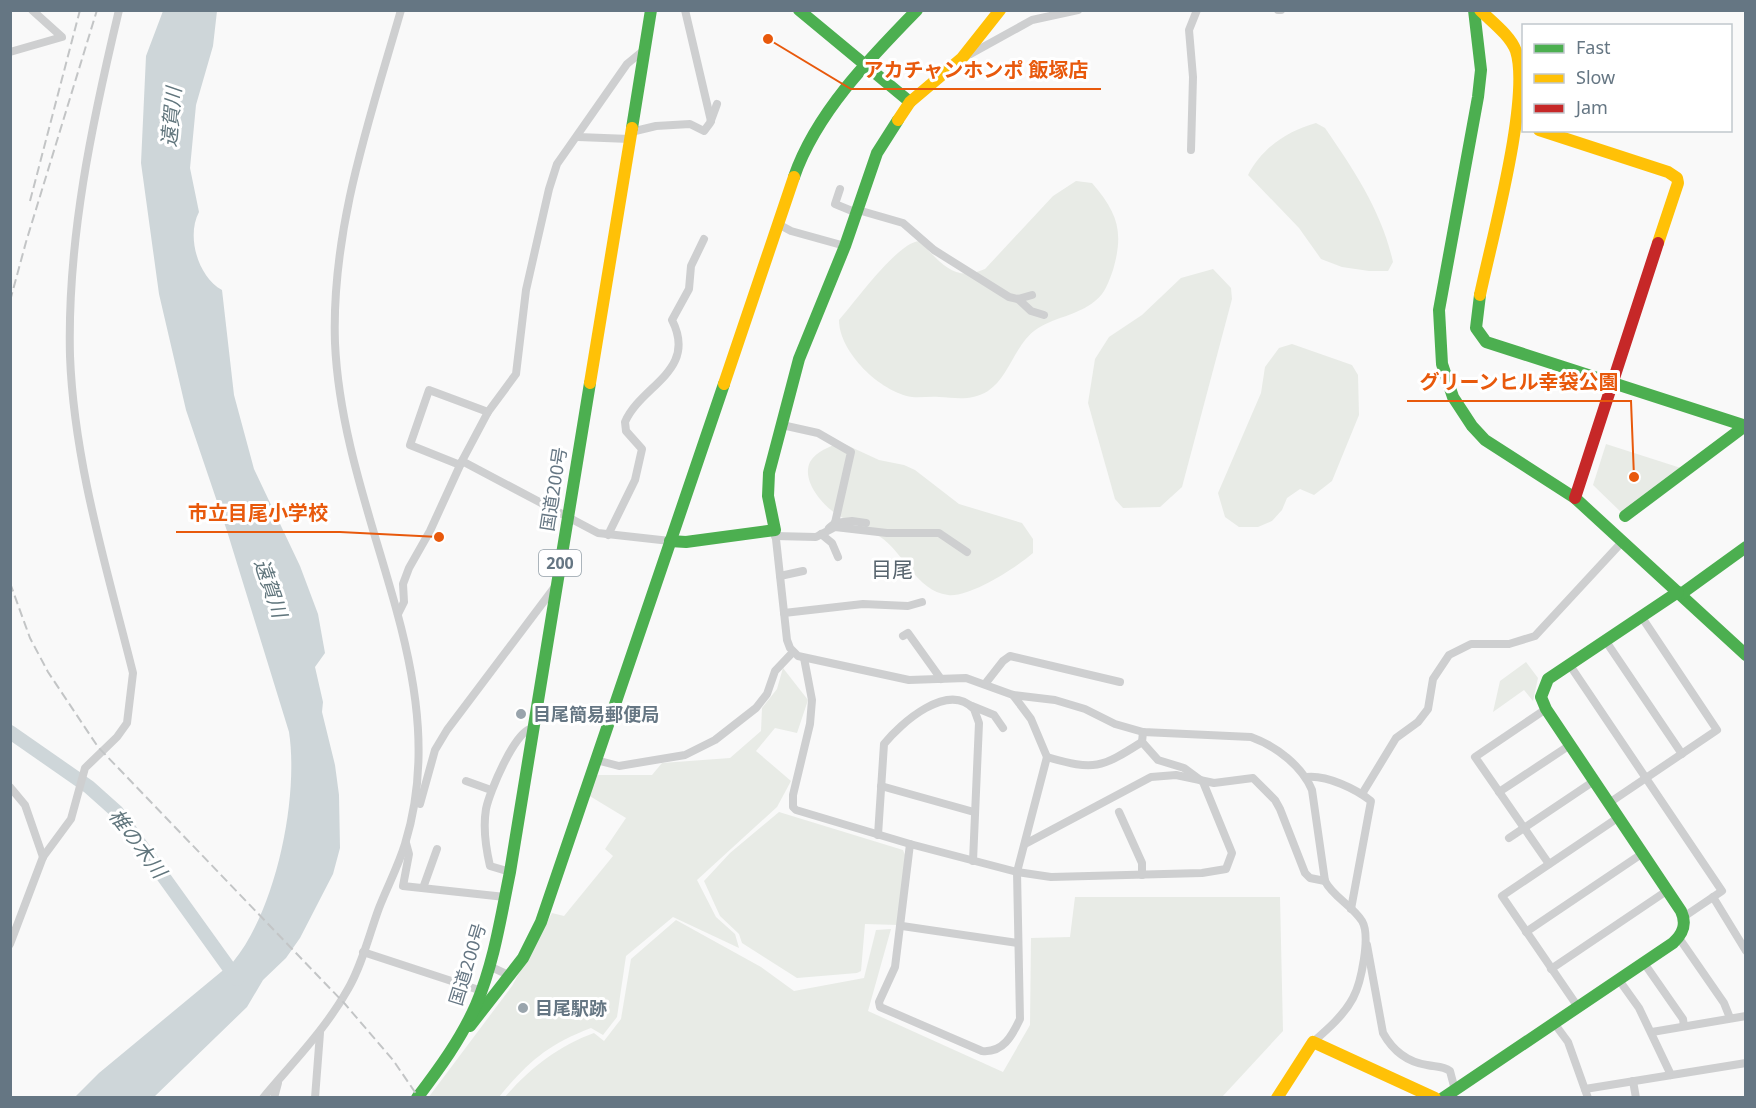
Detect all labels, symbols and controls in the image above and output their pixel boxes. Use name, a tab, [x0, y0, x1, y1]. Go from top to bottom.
legend	[1522, 24, 1732, 132]
text: Fast	[1576, 35, 1611, 59]
callout: アカチャンホンポ 飯塚店	[851, 51, 1101, 89]
text: アカチャンホンポ 飯塚店	[864, 56, 1089, 83]
text: Slow	[1576, 65, 1615, 89]
water label: 遠賀川	[155, 84, 187, 148]
text: Jam	[1574, 95, 1608, 119]
callout: グリーンヒル幸袋公園	[1407, 363, 1631, 401]
text: グリーンヒル幸袋公園	[1420, 368, 1619, 395]
street label: 国道200号	[535, 445, 571, 533]
callout: 市立目尾小学校	[176, 494, 340, 532]
text: 市立目尾小学校	[188, 499, 328, 526]
road number: 200	[539, 550, 581, 576]
water label: 遠賀川	[248, 555, 294, 623]
district label: 目尾	[871, 555, 913, 583]
place label: 目尾簡易郵便局	[533, 702, 659, 726]
marker: 目尾簡易郵便局	[514, 707, 528, 721]
water label: 椎の木川	[103, 803, 174, 885]
street label: 国道200号	[443, 920, 491, 1008]
place label: 目尾駅跡	[535, 996, 607, 1020]
marker: 目尾駅跡	[516, 1001, 530, 1015]

